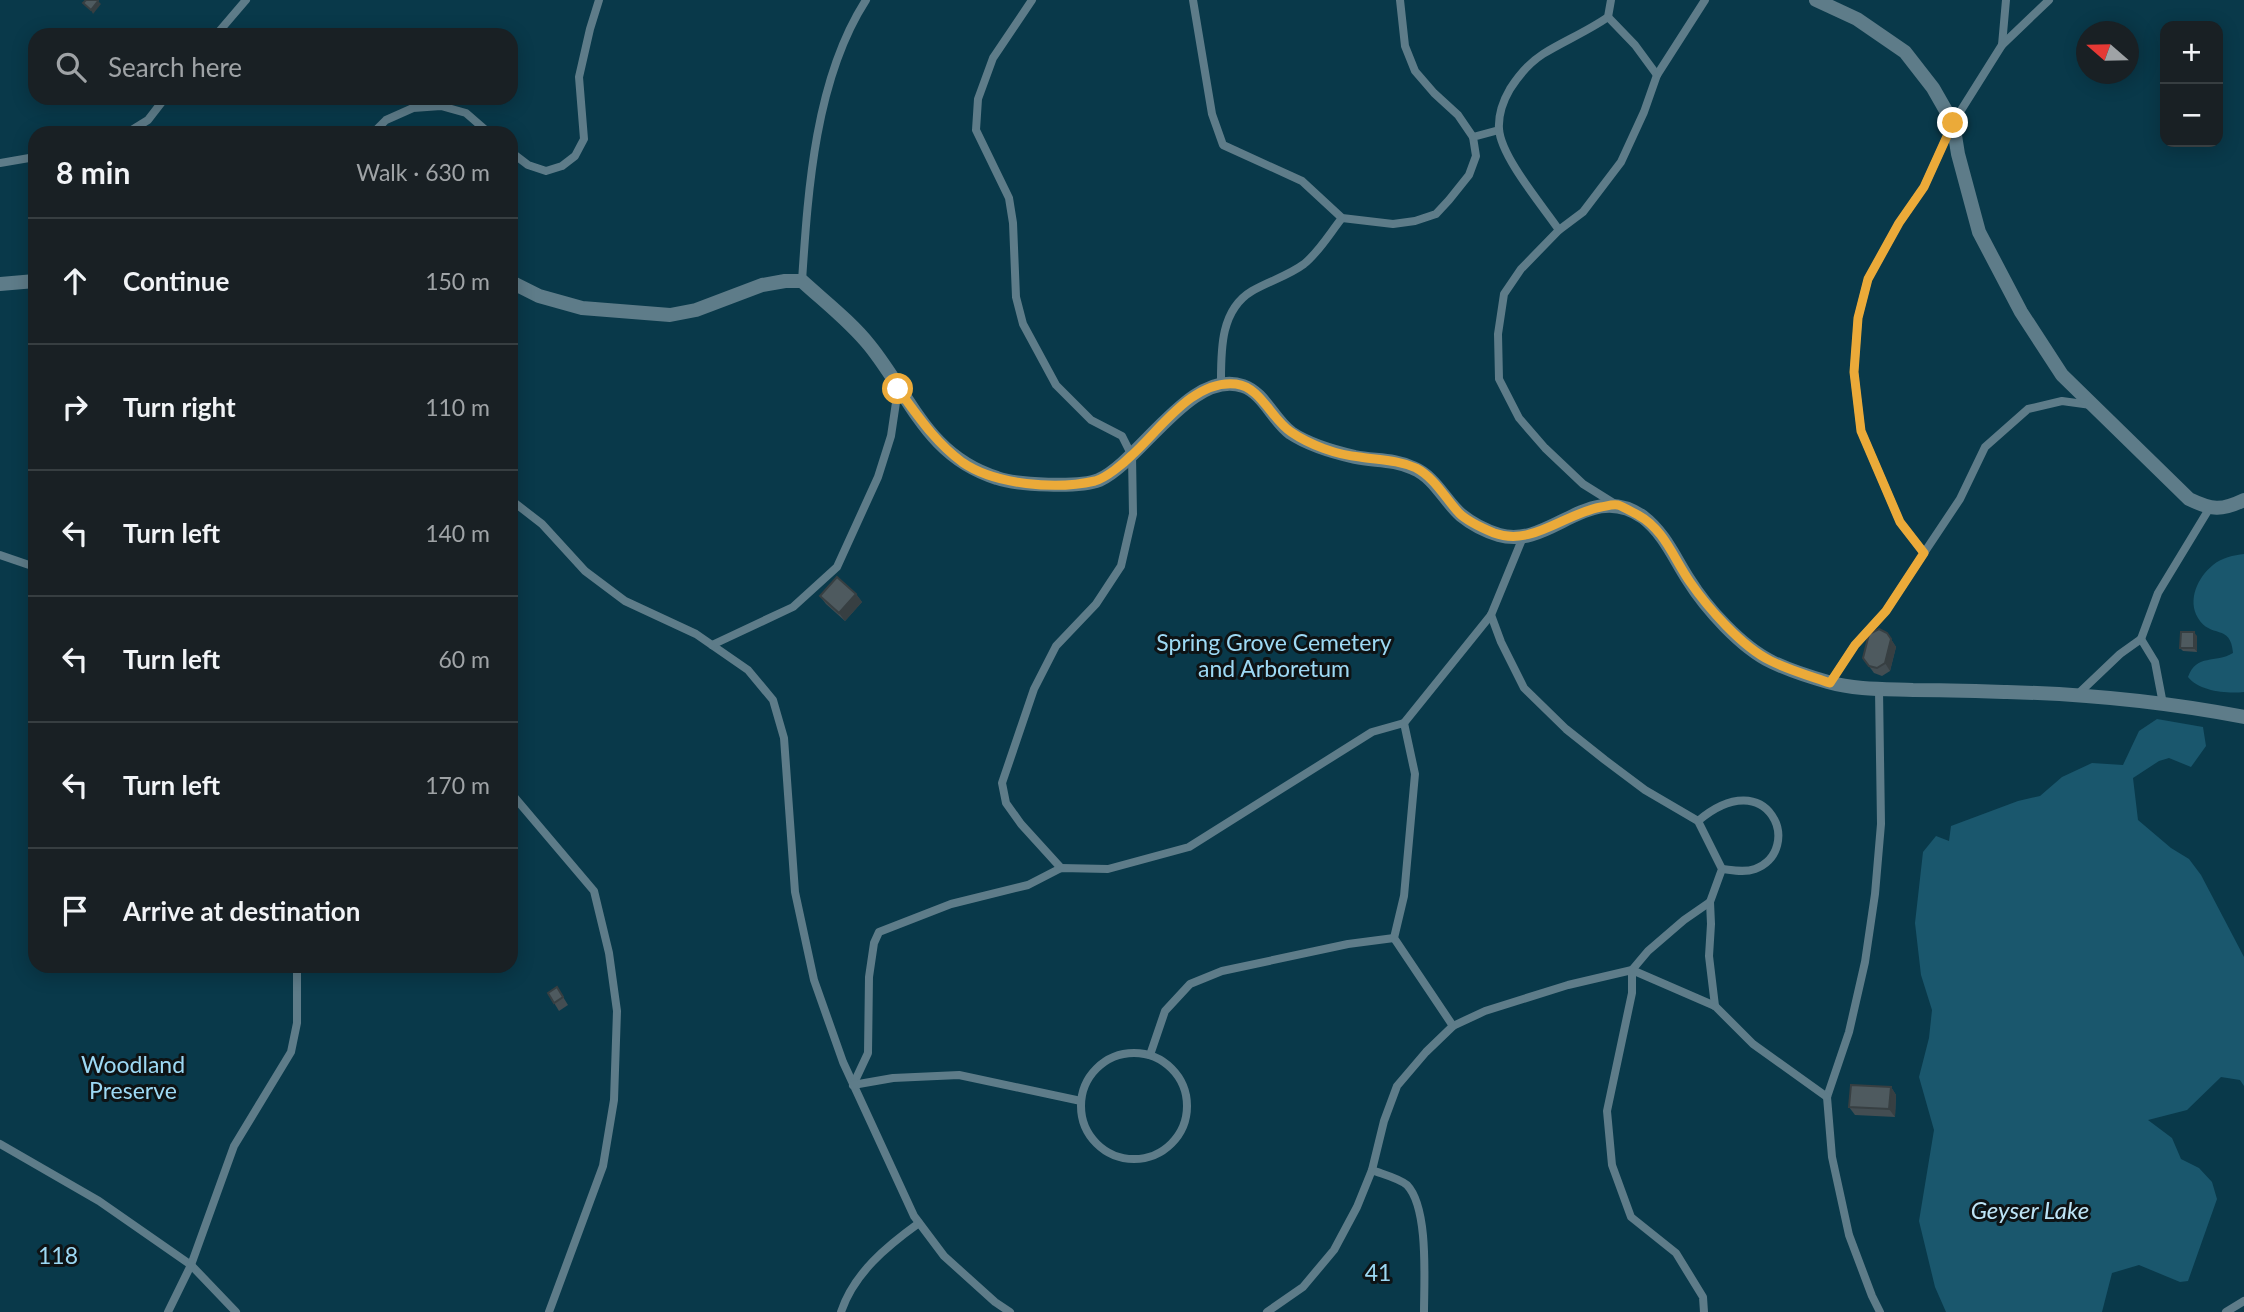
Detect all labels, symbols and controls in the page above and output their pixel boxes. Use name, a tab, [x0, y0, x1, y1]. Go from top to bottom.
north arrow	[2076, 21, 2139, 84]
map controls	[2160, 21, 2223, 147]
button: +	[2160, 21, 2223, 84]
search box	[28, 28, 518, 105]
icon: search	[52, 48, 90, 86]
text: Search here	[108, 51, 242, 83]
button: −	[2160, 84, 2223, 147]
route end	[1937, 107, 1968, 138]
text: 8 min	[56, 154, 130, 190]
text: Walk · 630 m	[356, 158, 490, 186]
icon: ahead	[56, 262, 94, 300]
text: Continue	[123, 265, 229, 297]
text: 150 m	[425, 267, 490, 295]
route start	[882, 373, 913, 404]
icon: right	[56, 388, 94, 426]
text: Turn right	[123, 391, 236, 423]
text: 110 m	[425, 393, 490, 421]
icon: left	[56, 514, 94, 552]
text: Turn left	[123, 517, 220, 549]
text: 140 m	[425, 519, 490, 547]
park label: Spring Grove Cemetery and Arboretum	[1156, 628, 1392, 682]
icon: left	[56, 640, 94, 678]
text: Turn left	[123, 643, 220, 675]
text: 60 m	[439, 645, 490, 673]
icon: left	[56, 766, 94, 804]
text: Turn left	[123, 769, 220, 801]
text: 170 m	[425, 771, 490, 799]
icon: arrive	[56, 892, 94, 930]
text: Arrive at destination	[123, 895, 360, 927]
park label: Woodland Preserve	[81, 1050, 185, 1104]
water label: Geyser Lake	[1971, 1195, 2089, 1224]
park label: 118	[38, 1241, 78, 1269]
park label: 41	[1365, 1258, 1391, 1286]

